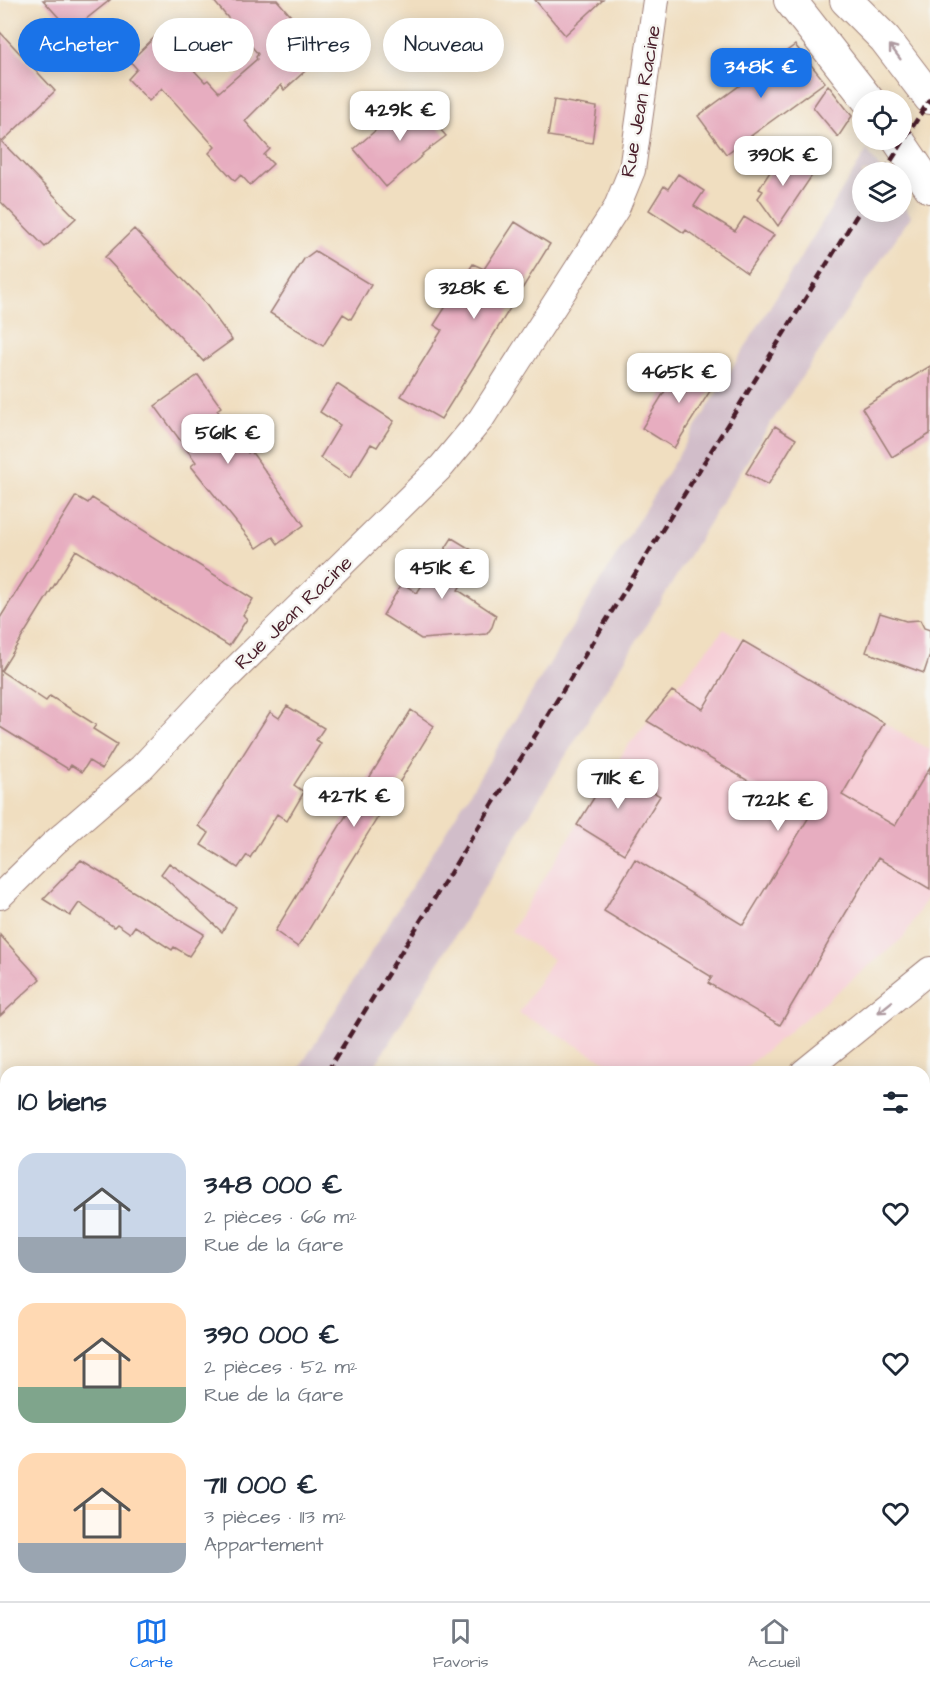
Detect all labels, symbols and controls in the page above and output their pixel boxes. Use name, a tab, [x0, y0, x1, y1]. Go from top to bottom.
chip: Acheter	[18, 18, 140, 72]
chip: Louer	[152, 18, 254, 72]
chip: Filtres	[266, 18, 371, 72]
chip: Nouveau	[383, 18, 504, 72]
street label: Rue Jean Racine	[614, 23, 668, 179]
one-way arrow	[888, 44, 901, 60]
pin: 348K €	[712, 48, 810, 99]
text: 348K €	[725, 53, 797, 81]
map controls	[852, 90, 912, 222]
button: locate	[852, 90, 912, 150]
pin: 429K €	[351, 91, 449, 142]
text: 429K €	[364, 96, 436, 124]
pin: 390K €	[734, 136, 832, 187]
text: 390K €	[748, 141, 818, 169]
button: layers	[852, 162, 912, 222]
pin: 328K €	[425, 269, 523, 320]
text: 328K €	[439, 274, 509, 302]
pin: 465K €	[630, 353, 728, 404]
text: 465K €	[641, 358, 717, 386]
pin: 561K €	[179, 414, 277, 465]
text: 561K €	[195, 419, 261, 447]
street label: Rue Jean Racine	[229, 549, 359, 676]
pin: 451K €	[393, 549, 491, 600]
text: 451K €	[409, 554, 475, 582]
pin: 711K €	[569, 759, 667, 810]
text: 711K €	[591, 764, 645, 792]
pin: 427K €	[305, 777, 403, 828]
pin: 722K €	[729, 781, 827, 832]
text: 427K €	[317, 782, 391, 810]
text: 722K €	[742, 786, 814, 814]
one-way arrow	[877, 1000, 893, 1013]
text: 10 biens	[18, 1084, 107, 1120]
icon: filters	[879, 1086, 912, 1119]
text: 348 000 €	[204, 1167, 342, 1203]
icon: home	[66, 1177, 138, 1249]
icon: heart	[879, 1197, 912, 1230]
text: 2 pièces · 66 m²	[204, 1203, 357, 1231]
text: Rue de la Gare	[204, 1231, 344, 1259]
text: 390 000 €	[204, 1317, 339, 1353]
icon: home	[66, 1327, 138, 1399]
icon: heart	[879, 1347, 912, 1380]
text: 2 pièces · 52 m²	[204, 1353, 357, 1381]
text: Rue de la Gare	[204, 1381, 344, 1409]
text: 711 000 €	[204, 1467, 317, 1503]
icon: home	[66, 1477, 138, 1549]
icon: heart	[879, 1497, 912, 1530]
text: 3 pièces · 113 m²	[204, 1503, 346, 1531]
text: Appartement	[204, 1531, 324, 1559]
tab: Carte	[130, 1615, 173, 1673]
tab: Favoris	[433, 1615, 488, 1673]
tab: Accueil	[748, 1615, 800, 1673]

